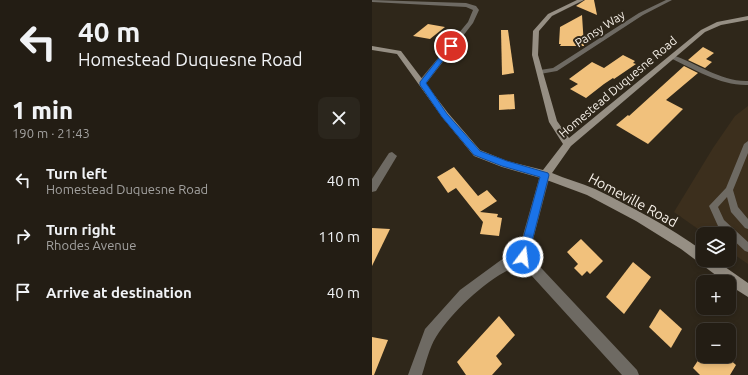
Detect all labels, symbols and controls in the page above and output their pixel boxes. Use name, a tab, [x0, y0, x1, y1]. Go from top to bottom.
street label: Pansy Way	[572, 8, 627, 49]
icon: left	[12, 16, 64, 68]
text: 40 m	[78, 16, 140, 47]
pin	[434, 29, 468, 63]
street label: Homestead Duquesne Road	[556, 34, 679, 140]
icon: arrive	[440, 35, 462, 57]
text: Homestead Duquesne Road	[78, 49, 303, 69]
text: 1 min	[12, 97, 73, 124]
button: close	[318, 97, 360, 139]
text: 190 m · 21:43	[12, 126, 90, 140]
text: Turn left	[46, 165, 107, 182]
icon: left	[12, 169, 34, 191]
street label: Homeville Road	[586, 170, 680, 230]
text: 40 m	[327, 172, 360, 189]
text: Homestead Duquesne Road	[46, 182, 208, 196]
text: Turn right	[46, 221, 116, 238]
icon: right	[12, 225, 34, 247]
map controls	[696, 227, 736, 363]
button: layers	[696, 227, 736, 267]
text: 110 m	[318, 228, 360, 245]
position arrow	[502, 236, 544, 278]
text: Rhodes Avenue	[46, 238, 136, 252]
button: +	[696, 275, 736, 315]
icon: arrive	[12, 281, 34, 303]
text: Arrive at destination	[46, 284, 192, 301]
text: 40 m	[327, 284, 360, 301]
button: −	[696, 323, 736, 363]

